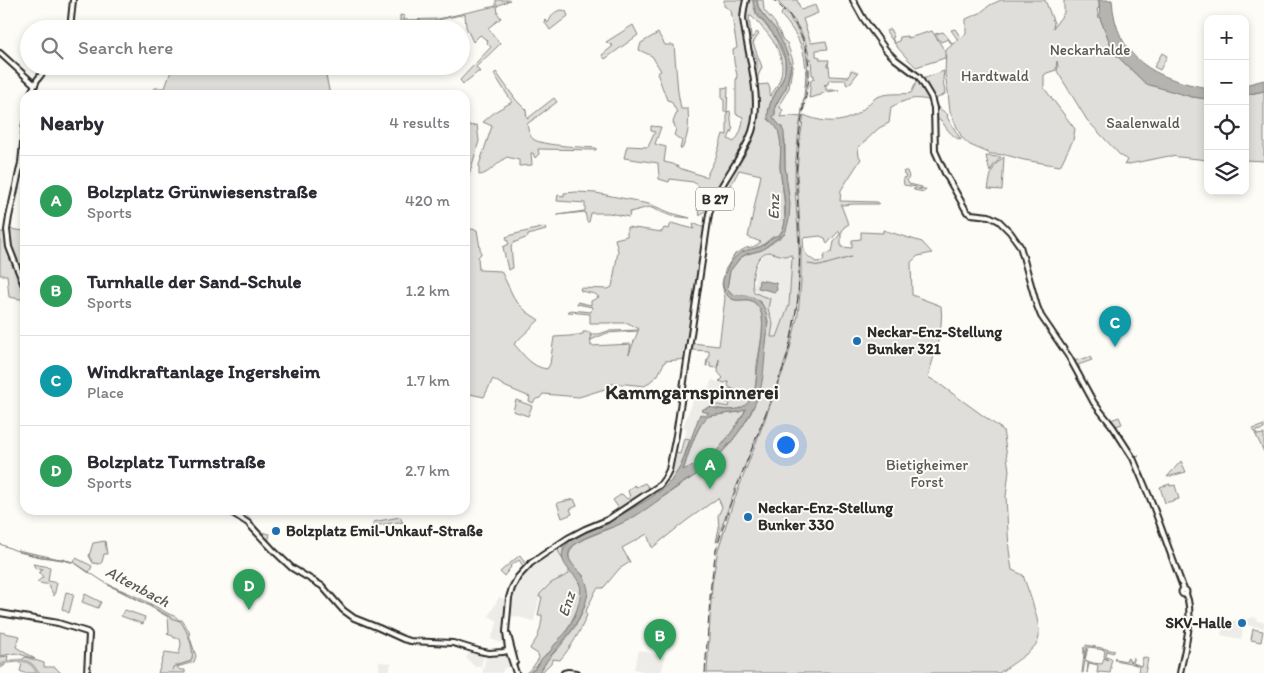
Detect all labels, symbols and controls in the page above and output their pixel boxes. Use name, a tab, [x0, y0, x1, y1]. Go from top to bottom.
map controls	[1204, 15, 1249, 195]
button: +	[1204, 15, 1249, 60]
search box	[20, 20, 470, 75]
icon: search	[38, 34, 66, 62]
text: Search here	[78, 36, 173, 59]
park label: Neckarhalde	[1050, 41, 1130, 59]
button: −	[1204, 60, 1249, 105]
park label: Hardtwald	[961, 67, 1029, 85]
button: locate	[1204, 105, 1249, 150]
text: Nearby	[40, 110, 104, 135]
text: 4 results	[389, 113, 450, 132]
park label: Saalenwald	[1106, 114, 1180, 132]
button: layers	[1204, 150, 1249, 195]
text: Bolzplatz Grünwiesenstraße	[87, 180, 317, 203]
road number: B 27	[696, 188, 734, 210]
text: A	[51, 191, 61, 210]
text: 420 m	[405, 191, 450, 210]
water label: Enz	[764, 193, 783, 220]
text: Sports	[87, 203, 132, 222]
text: Turnhalle der Sand-Schule	[87, 270, 302, 293]
text: B	[51, 281, 61, 300]
text: 1.2 km	[405, 281, 450, 300]
text: Sports	[87, 293, 132, 312]
pin: C	[1099, 306, 1131, 347]
place label: Neckar-Enz-Stellung Bunker 321	[867, 323, 1002, 358]
marker: Neckar-Enz-Stellung Bunker 321	[851, 335, 863, 347]
text: Windkraftanlage Ingersheim	[87, 360, 320, 383]
text: C	[51, 371, 61, 390]
text: 1.7 km	[406, 371, 450, 390]
district label: Kammgarnspinnerei	[605, 380, 779, 405]
text: Place	[87, 383, 124, 402]
your location	[773, 432, 799, 458]
pin: A	[694, 448, 726, 489]
text: Bolzplatz Turmstraße	[87, 450, 266, 473]
park label: Bietigheimer Forst	[886, 456, 968, 491]
text: D	[51, 461, 61, 480]
text: 2.7 km	[405, 461, 450, 480]
text: Sports	[87, 473, 132, 492]
place label: Neckar-Enz-Stellung Bunker 330	[758, 499, 893, 534]
marker: Neckar-Enz-Stellung Bunker 330	[742, 511, 754, 523]
place label: Bolzplatz Emil-Unkauf-Straße	[286, 522, 483, 541]
marker: Bolzplatz Emil-Unkauf-Straße	[270, 525, 282, 537]
water label: Altenbach	[103, 562, 173, 611]
pin: D	[233, 569, 265, 610]
water label: Enz	[554, 588, 580, 619]
place label: SKV-Halle	[1166, 614, 1232, 632]
marker: SKV-Halle	[1236, 617, 1248, 629]
pin: B	[644, 619, 676, 660]

